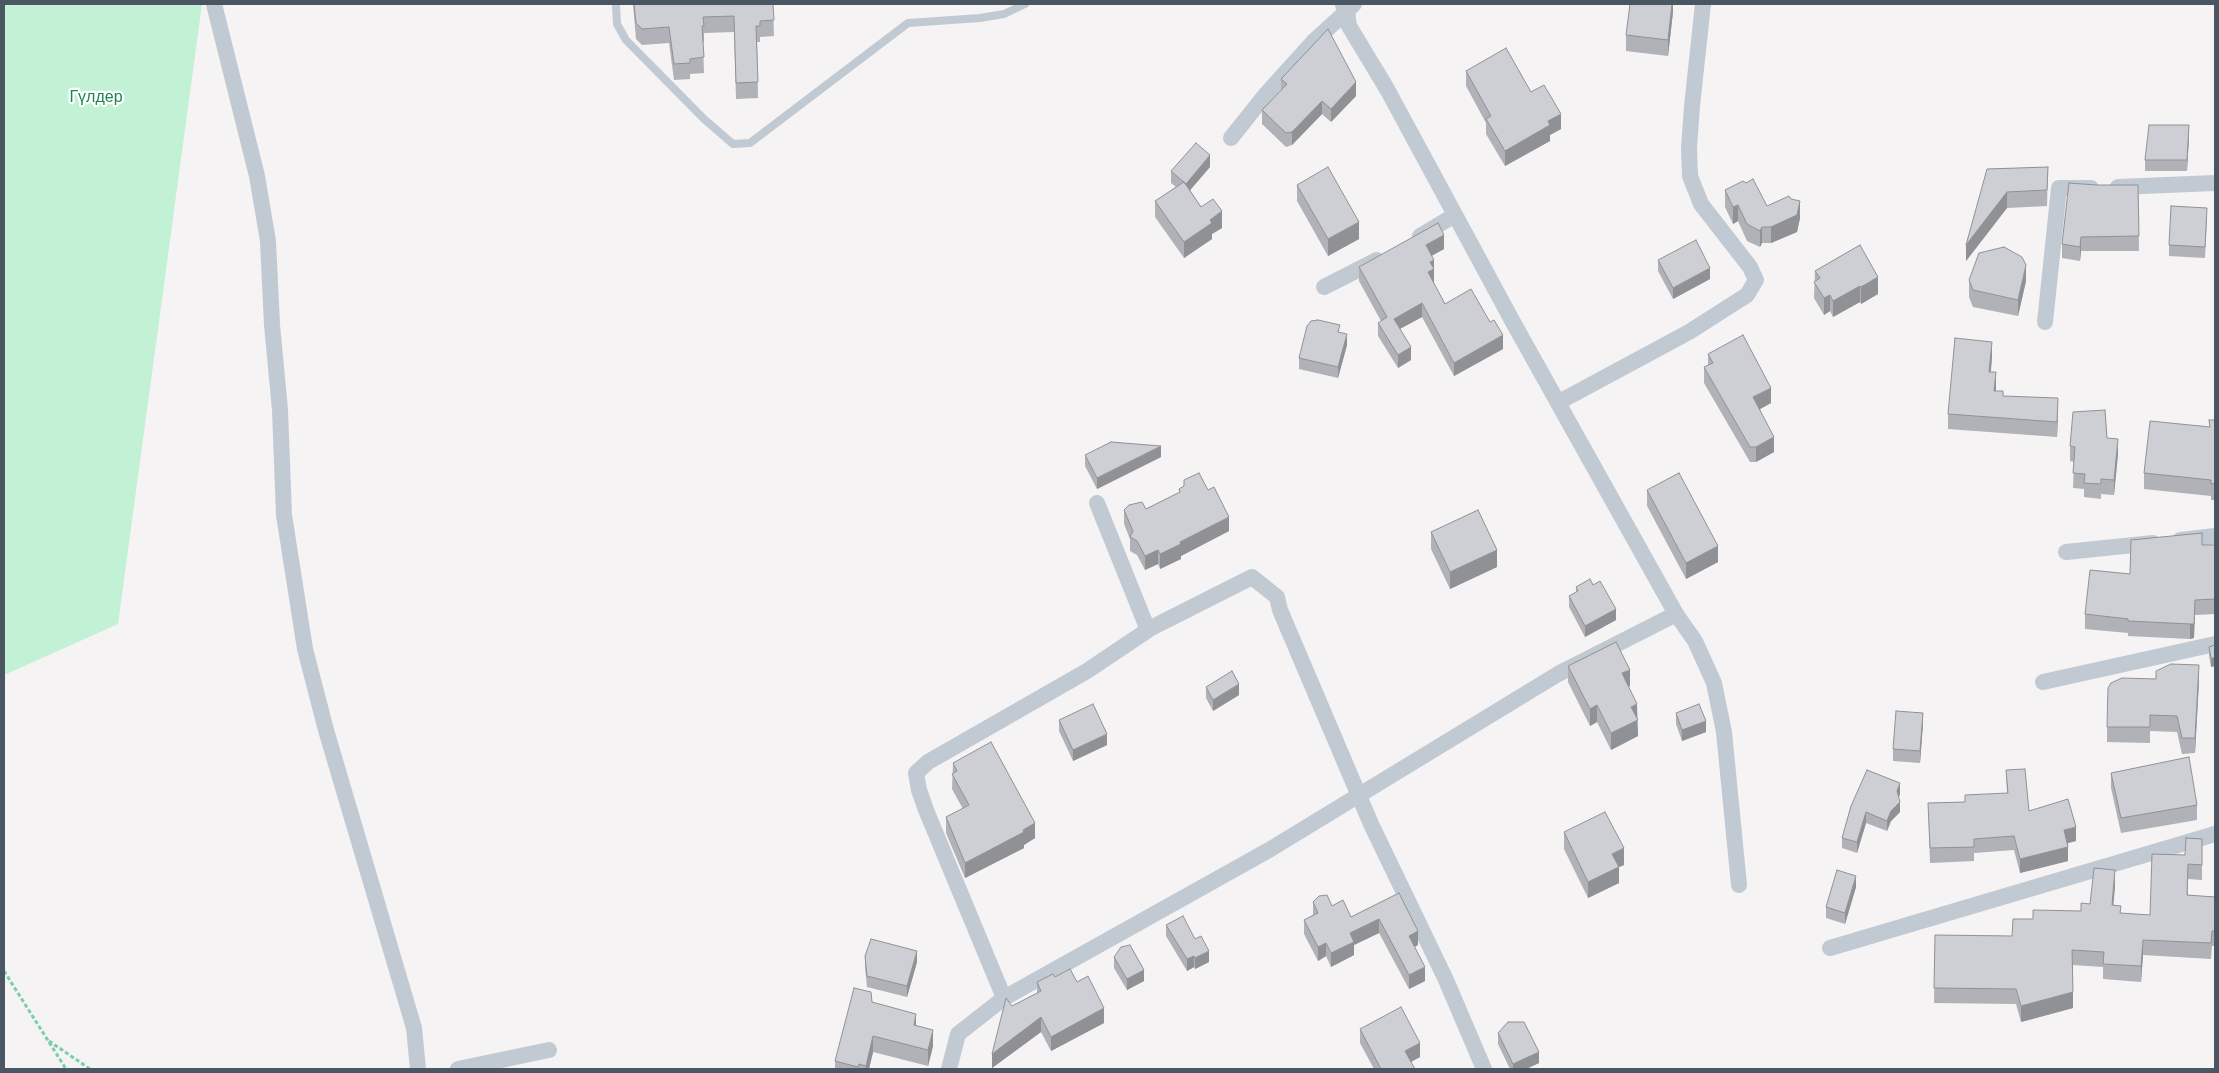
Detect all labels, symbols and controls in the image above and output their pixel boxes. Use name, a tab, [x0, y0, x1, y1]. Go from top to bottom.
park label: Гүлдер	[69, 87, 123, 107]

